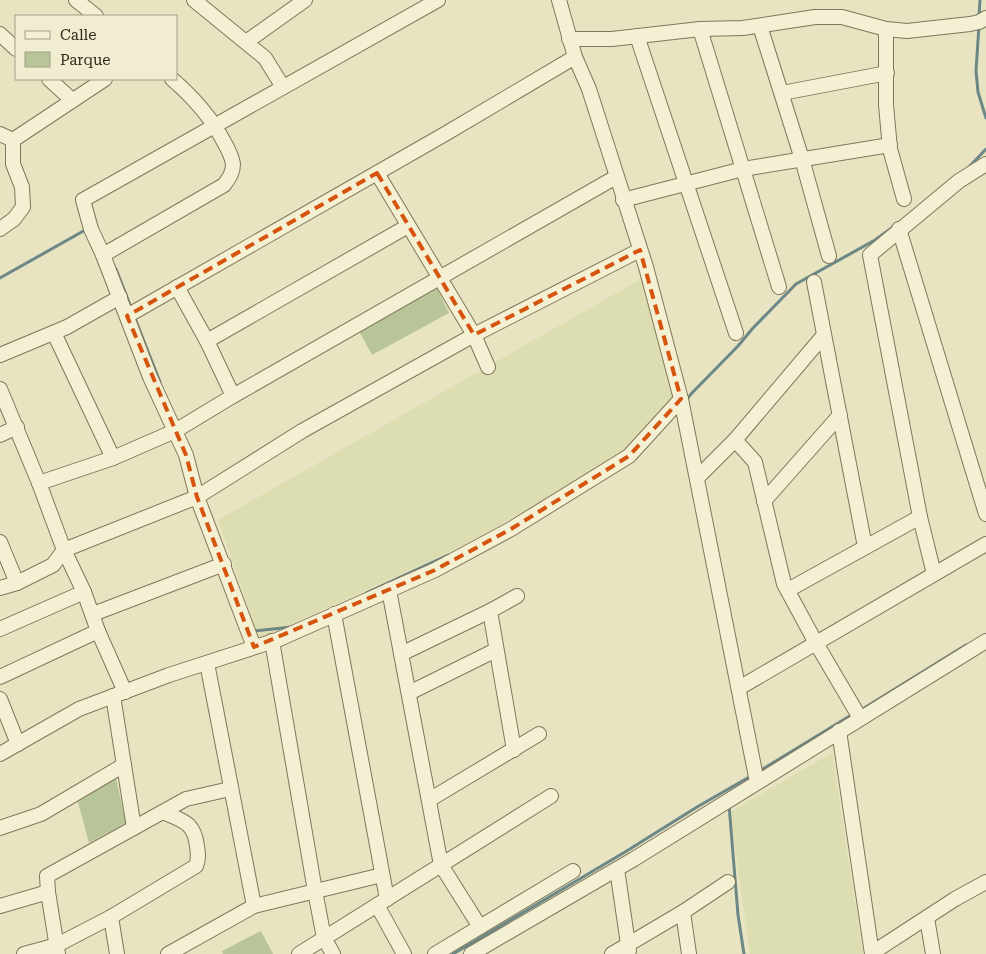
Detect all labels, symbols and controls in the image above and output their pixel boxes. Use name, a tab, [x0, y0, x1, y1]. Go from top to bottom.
legend	[15, 15, 178, 80]
text: Calle	[60, 26, 96, 44]
text: Parque	[60, 51, 111, 69]

